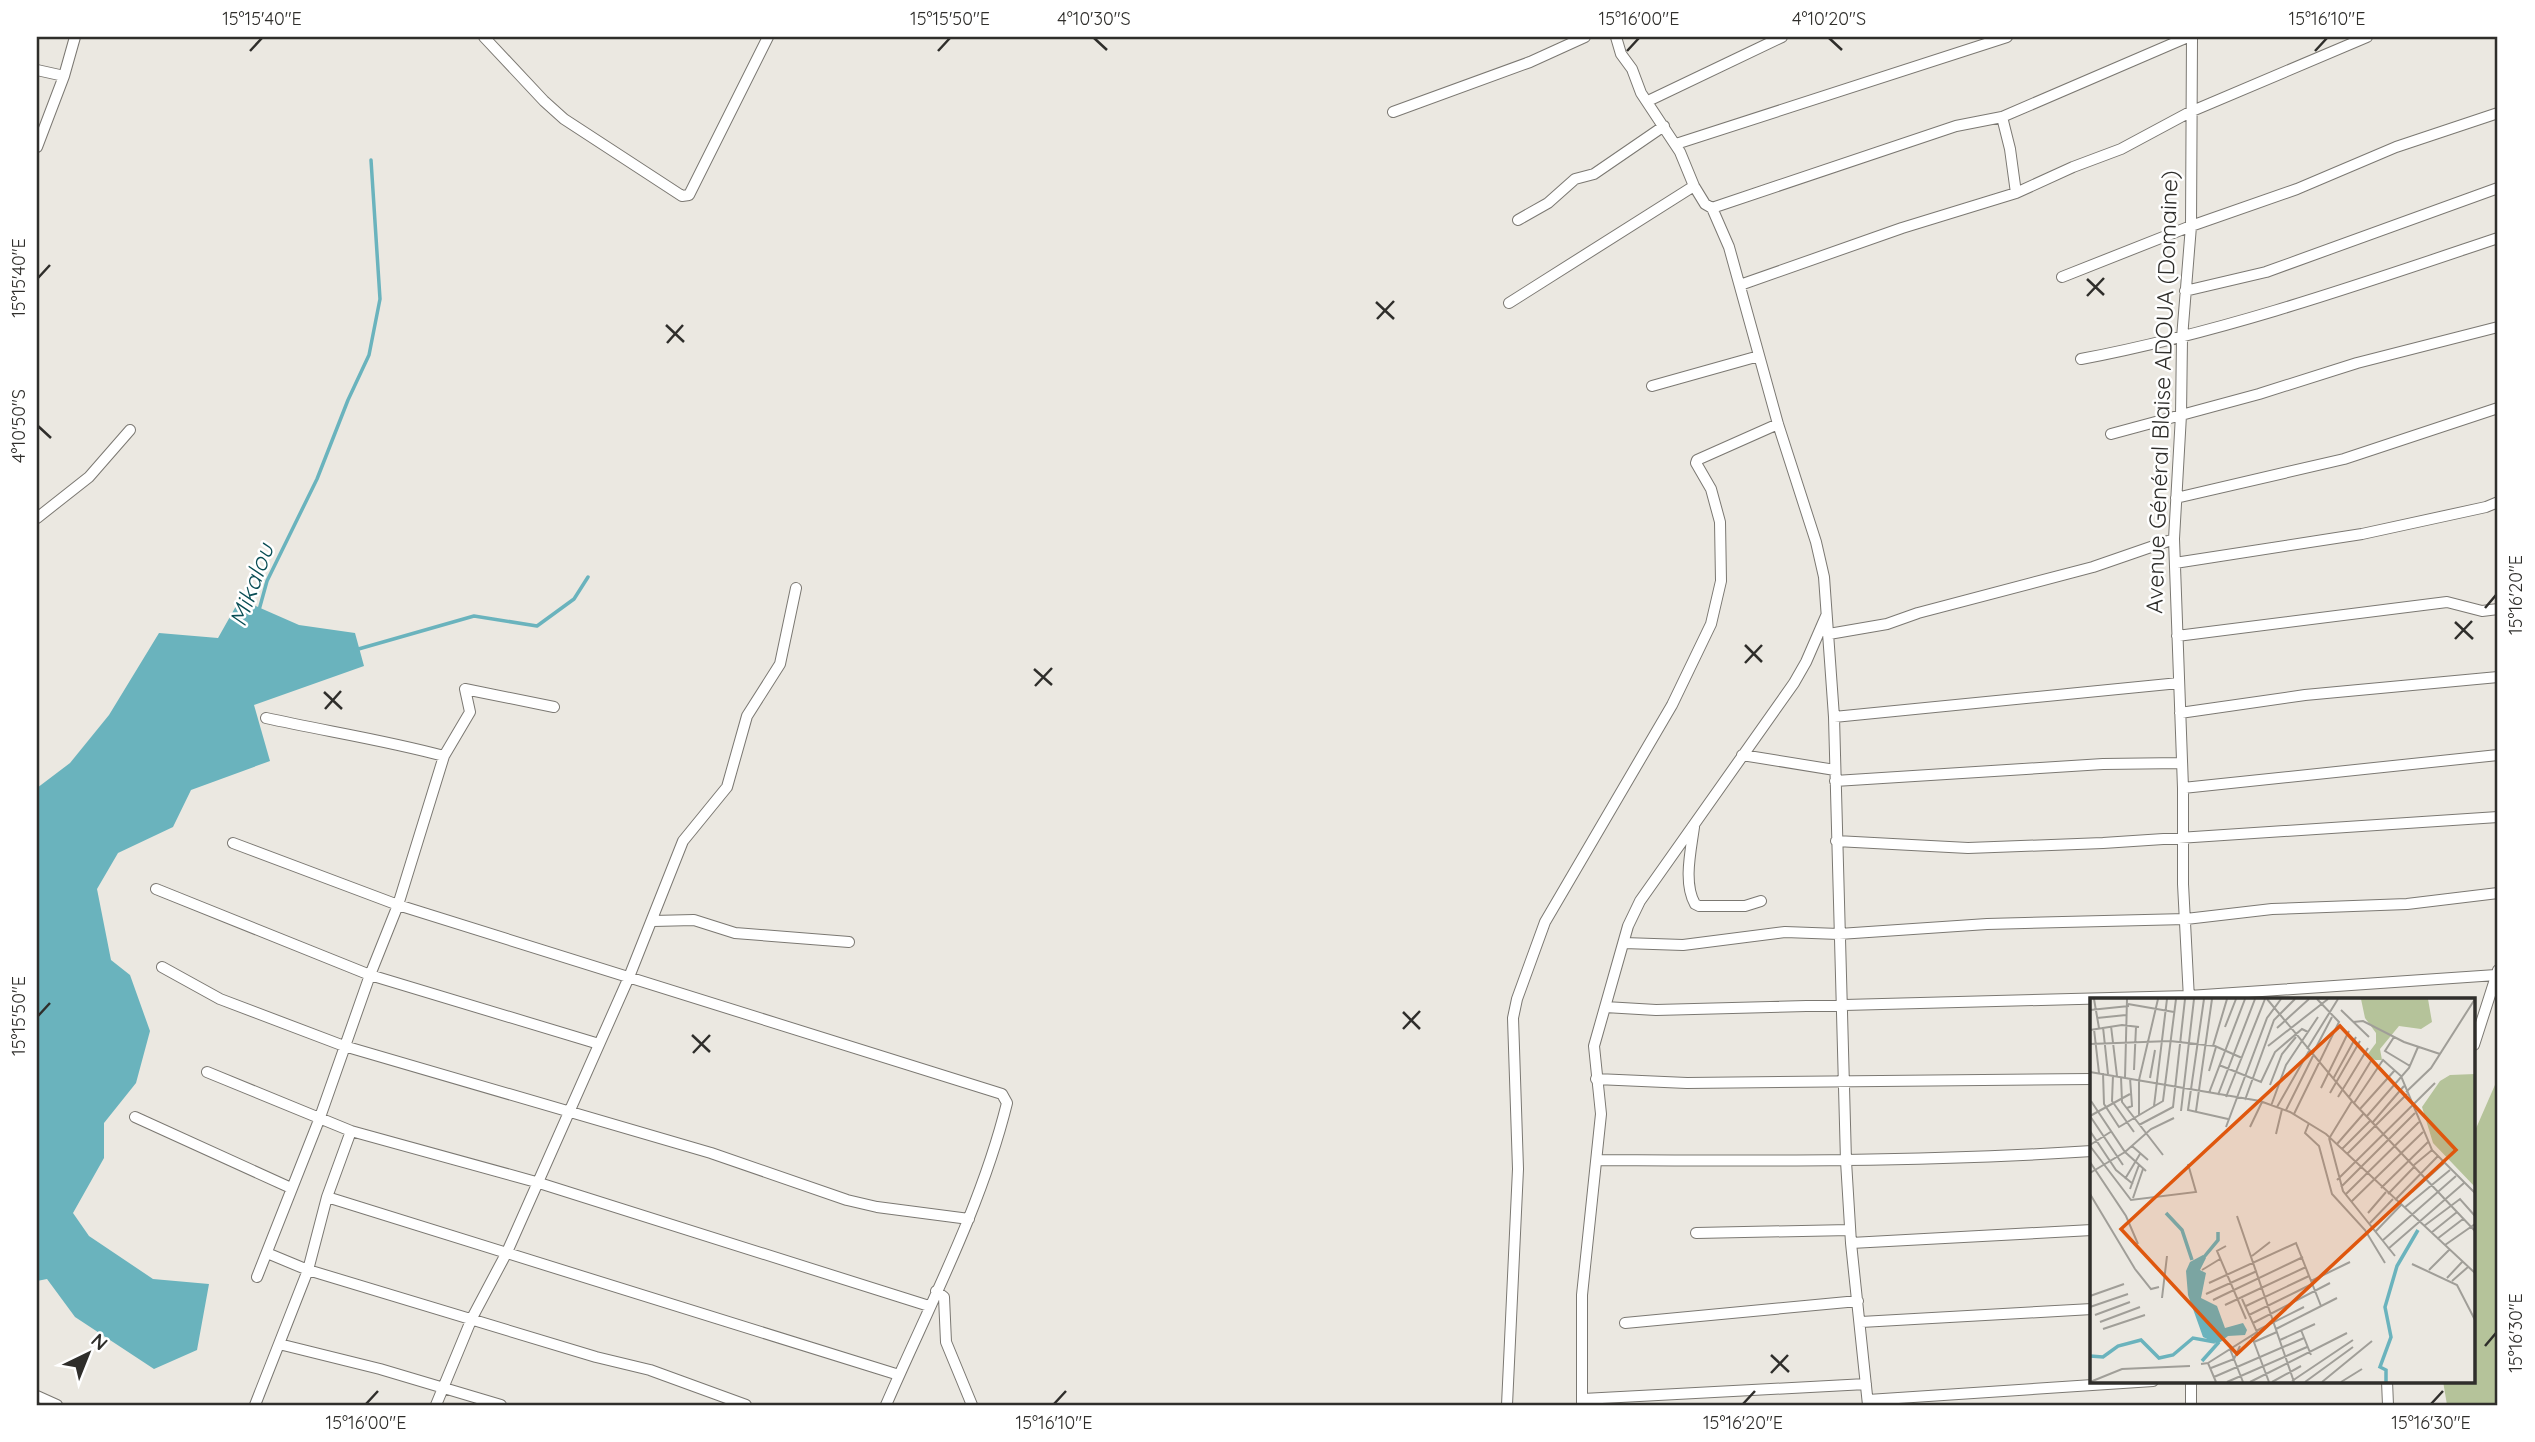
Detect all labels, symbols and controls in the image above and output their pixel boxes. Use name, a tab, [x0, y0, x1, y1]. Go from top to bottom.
text: 15°15'40"E	[222, 7, 302, 30]
text: 15°15'50"E	[910, 7, 990, 30]
text: 4°10'30"S	[1057, 7, 1131, 30]
text: 15°16'00"E	[1599, 7, 1679, 30]
text: 4°10'20"S	[1792, 7, 1866, 30]
text: 15°16'10"E	[2289, 7, 2365, 30]
street label: Avenue Général Blaise ADOUA (Domaine)	[2139, 170, 2184, 614]
text: 15°15'40"E	[7, 238, 30, 318]
text: 4°10'50"S	[7, 389, 30, 463]
water label: Mikalou	[222, 538, 280, 630]
text: 15°16'20"E	[2504, 555, 2527, 635]
text: 15°15'50"E	[7, 976, 30, 1056]
inset map	[2090, 998, 2476, 1382]
text: 15°16'30"E	[2504, 1293, 2527, 1373]
north arrow	[52, 1320, 122, 1390]
text: N	[86, 1328, 113, 1355]
text: 15°16'00"E	[326, 1411, 406, 1434]
text: 15°16'10"E	[1016, 1411, 1092, 1434]
text: 15°16'20"E	[1703, 1411, 1783, 1434]
text: 15°16'30"E	[2391, 1411, 2471, 1434]

